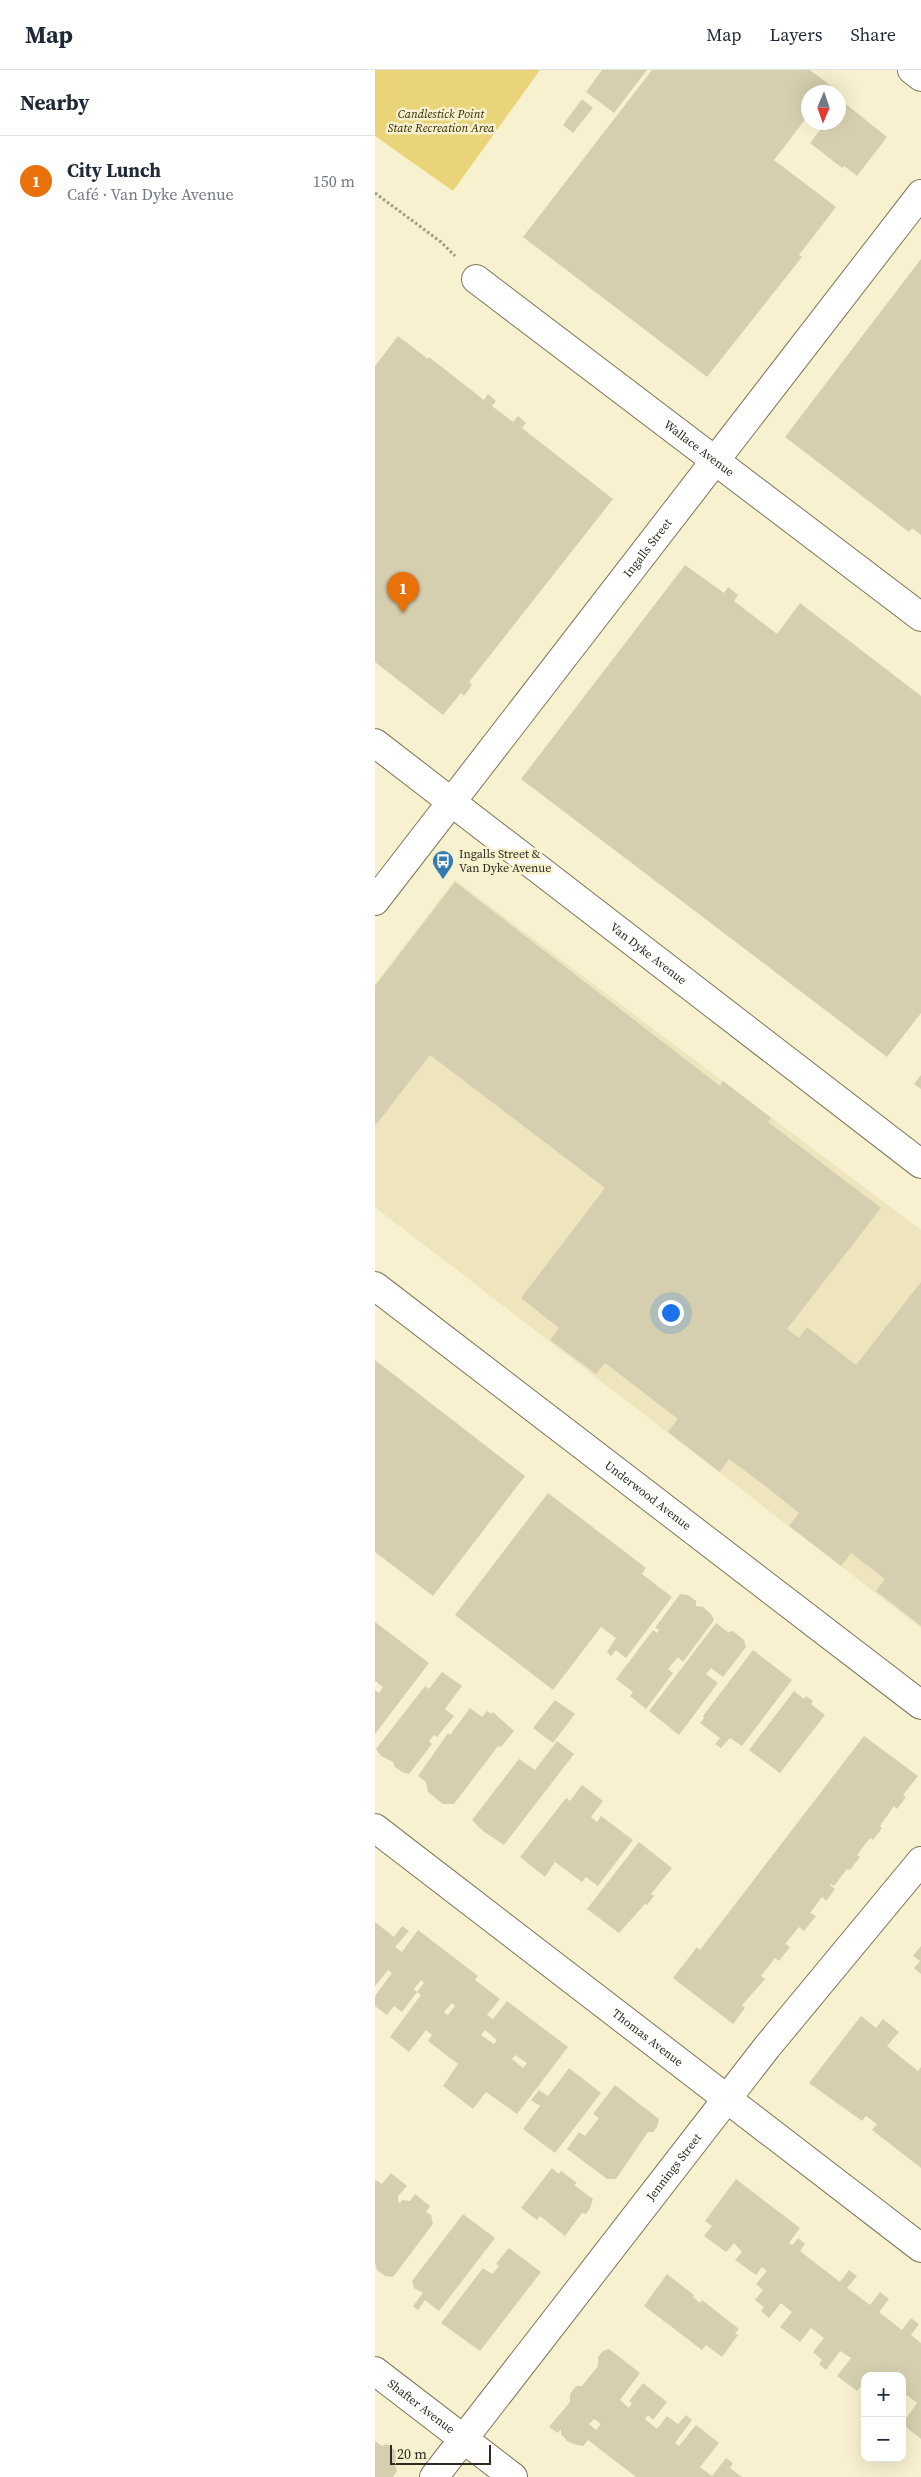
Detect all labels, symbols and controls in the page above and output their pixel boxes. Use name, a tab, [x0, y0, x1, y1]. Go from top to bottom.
text: Map	[25, 18, 73, 51]
text: Map	[706, 22, 741, 47]
text: Layers	[769, 22, 822, 47]
text: Share	[850, 22, 896, 47]
north arrow	[801, 85, 846, 130]
text: Nearby	[20, 88, 90, 117]
park label: Candlestick Point State Recreation Area	[388, 106, 495, 136]
text: City Lunch	[67, 157, 161, 183]
text: 1	[32, 170, 40, 192]
text: 150 m	[313, 170, 355, 192]
text: Café · Van Dyke Avenue	[67, 183, 234, 205]
street label: Wallace Avenue	[661, 417, 737, 480]
street label: Ingalls Street	[620, 515, 675, 581]
pin: 1	[387, 572, 419, 613]
place label: Ingalls Street & Van Dyke Avenue	[459, 846, 551, 876]
bus stop icon: Ingalls Street & Van Dyke Avenue	[431, 849, 455, 880]
street label: Van Dyke Avenue	[607, 919, 690, 988]
your location	[658, 1300, 684, 1326]
street label: Underwood Avenue	[601, 1457, 694, 1534]
street label: Thomas Avenue	[609, 2005, 686, 2070]
street label: Jennings Street	[642, 2130, 705, 2205]
map controls	[861, 2372, 906, 2462]
button: +	[861, 2372, 906, 2417]
street label: Shafter Avenue	[384, 2375, 458, 2437]
button: −	[861, 2417, 906, 2462]
scale bar	[390, 2442, 491, 2465]
text: 20 m	[397, 2444, 427, 2464]

